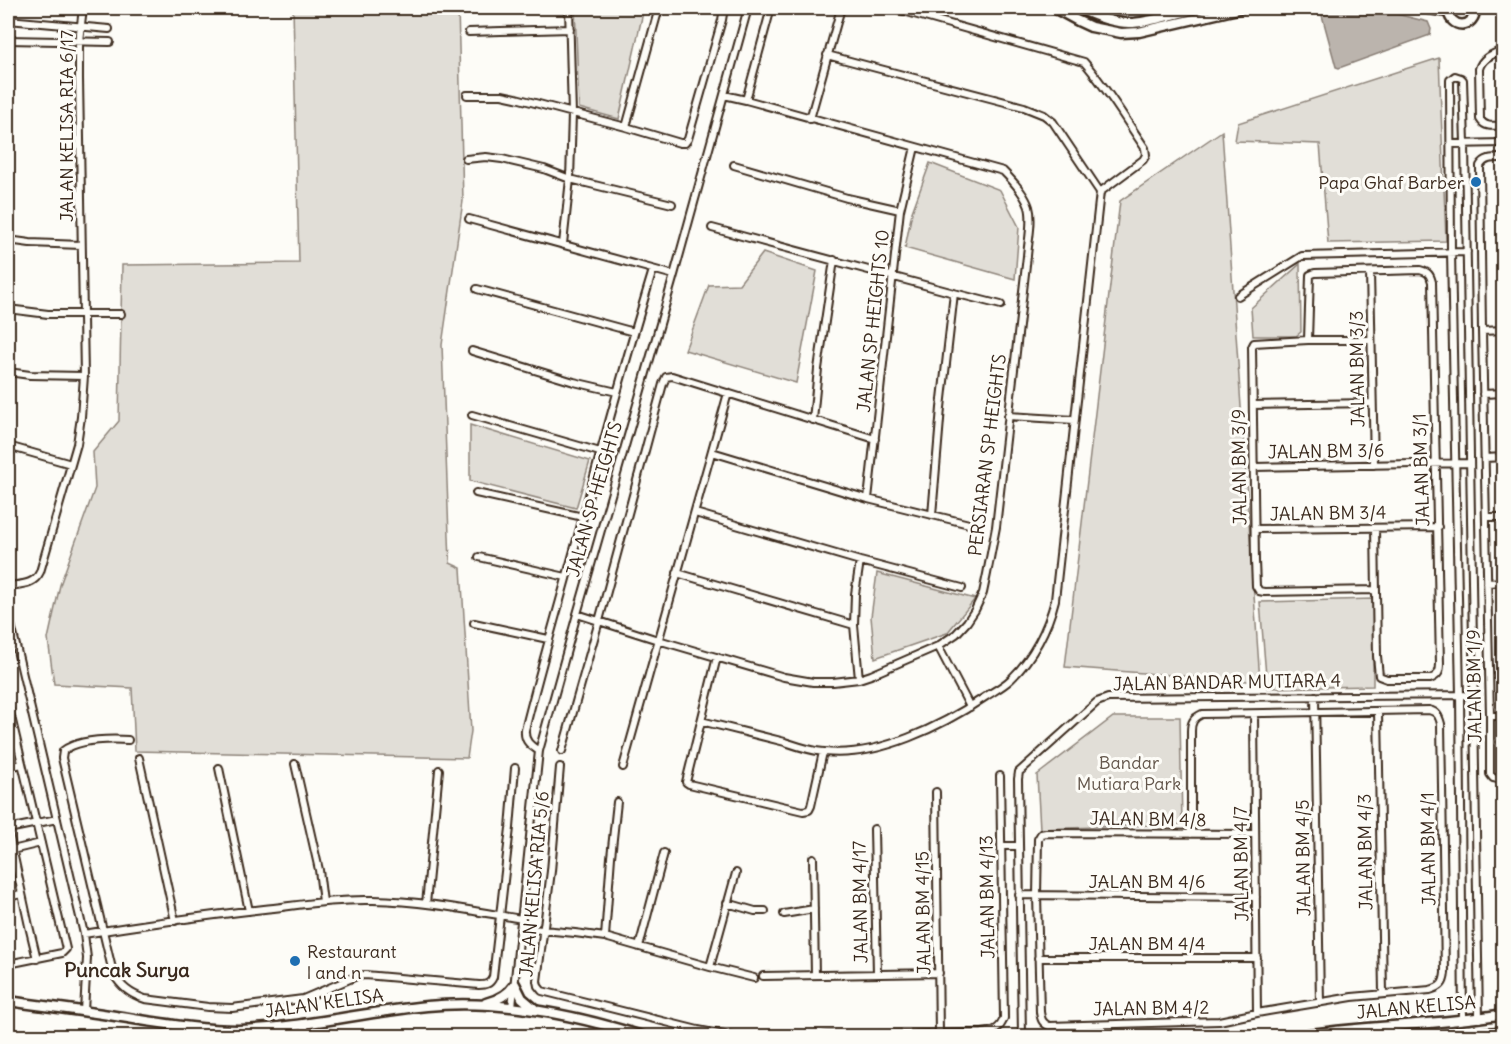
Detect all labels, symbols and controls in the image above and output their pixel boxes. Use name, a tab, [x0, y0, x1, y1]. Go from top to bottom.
street label: JALAN KELISA RIA 6/17	[55, 30, 78, 222]
place label: Papa Ghaf Barber	[1318, 171, 1465, 194]
marker: Papa Ghaf Barber	[1469, 175, 1483, 189]
street label: JALAN SP HEIGHTS 10	[852, 228, 894, 414]
street label: JALAN BM 3/3	[1344, 311, 1370, 427]
street label: PERSIARAN SP HEIGHTS	[963, 353, 1011, 557]
street label: JALAN BM 3/9	[1226, 408, 1252, 526]
street label: JALAN BM 3/1	[1408, 413, 1434, 527]
street label: JALAN SP HEIGHTS	[561, 419, 627, 579]
street label: JALAN BM 3/6	[1267, 438, 1385, 464]
street label: JALAN BM 3/4	[1269, 500, 1387, 526]
street label: JALAN BM 1/9	[1462, 629, 1486, 743]
street label: JALAN BANDAR MUTIARA 4	[1113, 669, 1341, 695]
park label: Bandar Mutiara Park	[1077, 751, 1181, 795]
street label: JALAN KELISA RIA 5/6	[514, 790, 554, 978]
street label: JALAN BM 4/1	[1416, 792, 1440, 906]
street label: JALAN BM 4/3	[1352, 793, 1378, 911]
street label: JALAN BM 4/5	[1290, 799, 1316, 917]
street label: JALAN BM 4/8	[1089, 806, 1207, 832]
street label: JALAN BM 4/7	[1228, 806, 1254, 922]
street label: JALAN BM 4/13	[974, 835, 1000, 959]
street label: JALAN BM 4/17	[847, 840, 873, 963]
street label: JALAN BM 4/15	[910, 851, 936, 975]
street label: JALAN BM 4/6	[1089, 870, 1205, 893]
street label: JALAN BM 4/4	[1089, 932, 1205, 955]
place label: Restaurant l and n	[307, 940, 396, 984]
marker: Restaurant l and n	[288, 954, 302, 968]
district label: Puncak Surya	[64, 957, 190, 982]
street label: JALAN KELISA	[263, 983, 385, 1023]
street label: JALAN KELISA	[1355, 990, 1477, 1024]
street label: JALAN BM 4/2	[1093, 995, 1210, 1021]

